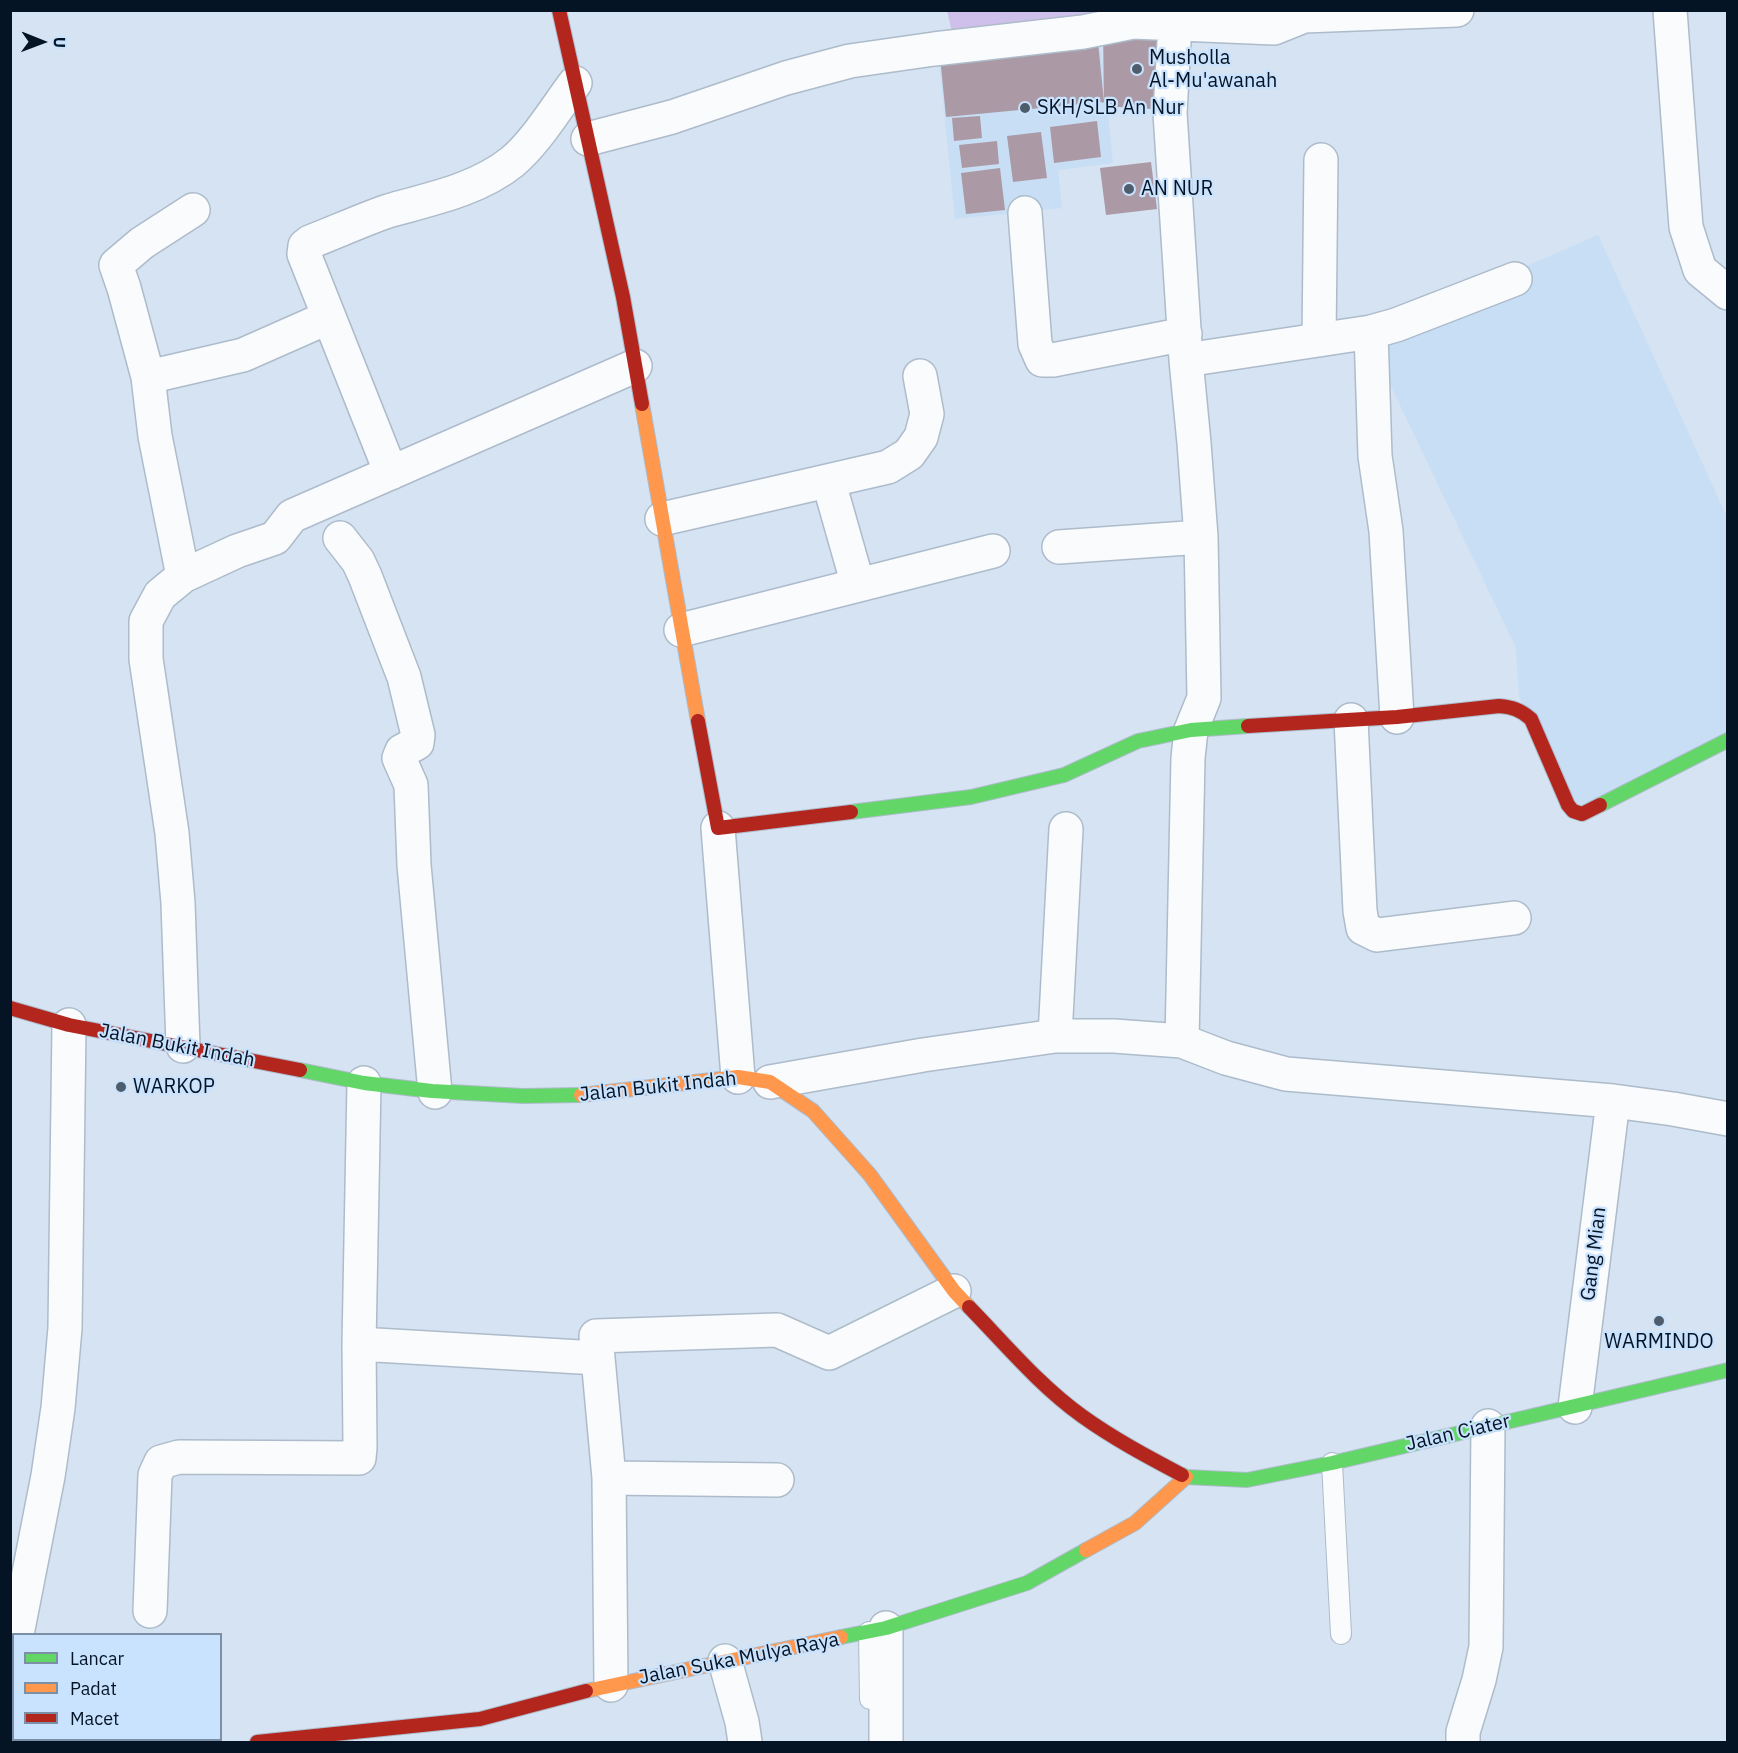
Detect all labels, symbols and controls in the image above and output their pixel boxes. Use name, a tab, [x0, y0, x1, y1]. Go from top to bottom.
north arrow	[12, 12, 72, 72]
text: U	[50, 37, 70, 48]
place label: Musholla Al-Mu'awanah	[1149, 46, 1277, 93]
marker: Musholla Al-Mu'awanah	[1130, 62, 1144, 76]
place label: SKH/SLB An Nur	[1037, 96, 1184, 120]
marker: SKH/SLB An Nur	[1018, 101, 1032, 115]
place label: AN NUR	[1141, 177, 1213, 201]
marker: AN NUR	[1122, 182, 1136, 196]
street label: Jalan Bukit Indah	[97, 1019, 257, 1073]
street label: Jalan Bukit Indah	[578, 1067, 738, 1107]
place label: WARKOP	[133, 1075, 215, 1099]
marker: WARKOP	[114, 1080, 128, 1094]
street label: Gang Mian	[1576, 1206, 1612, 1302]
marker: WARMINDO	[1652, 1314, 1666, 1328]
place label: WARMINDO	[1604, 1330, 1714, 1354]
street label: Jalan Ciater	[1403, 1409, 1513, 1457]
street label: Jalan Suka Mulya Raya	[637, 1628, 841, 1690]
legend	[12, 1633, 222, 1741]
text: Lancar	[70, 1647, 124, 1670]
text: Padat	[70, 1677, 117, 1700]
text: Macet	[70, 1707, 119, 1730]

